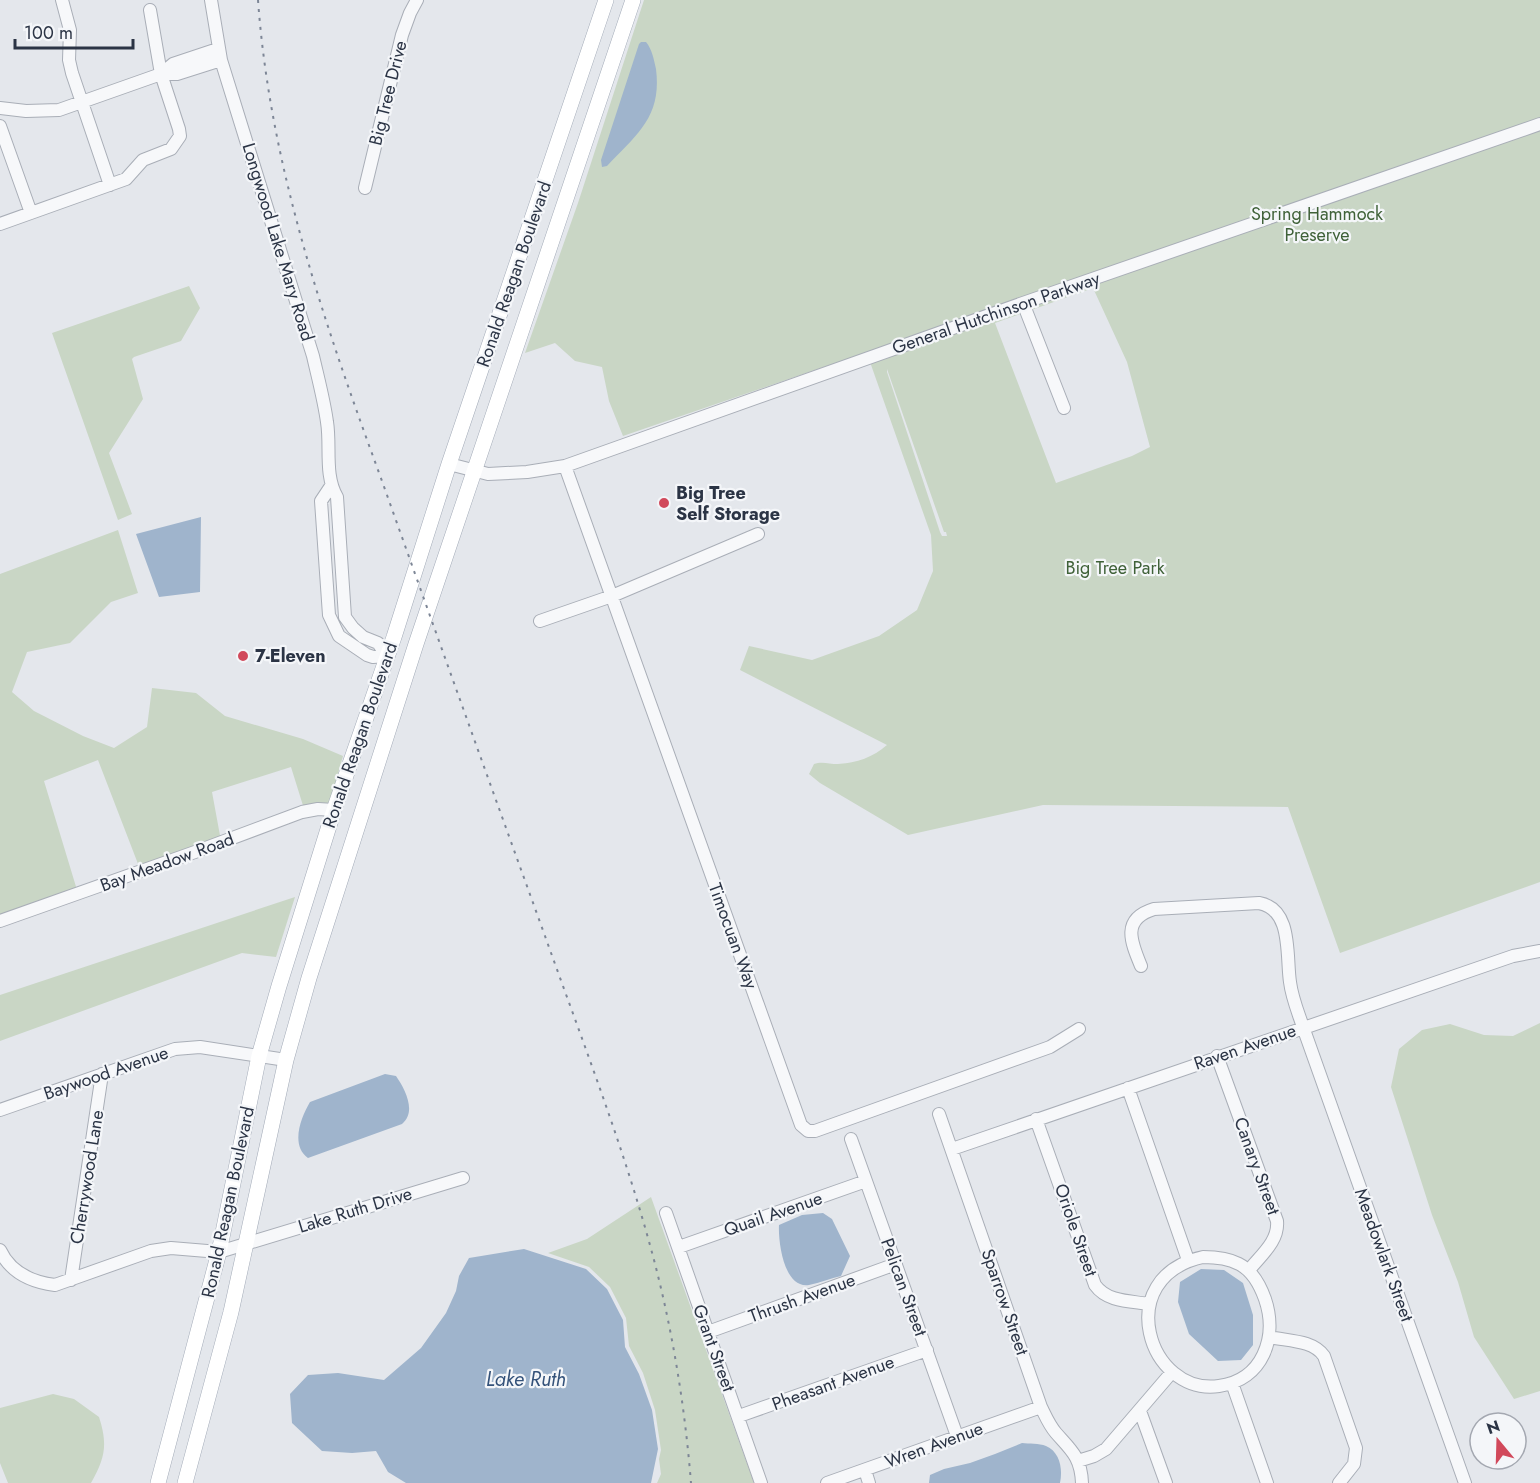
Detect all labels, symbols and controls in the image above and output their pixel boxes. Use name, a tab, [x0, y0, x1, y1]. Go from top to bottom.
scale bar	[15, 12, 134, 50]
text: 100 m	[24, 20, 73, 46]
street label: Big Tree Drive	[362, 38, 414, 148]
street label: Longwood Lake Mary Road	[235, 140, 321, 344]
street label: Ronald Reagan Boulevard	[470, 178, 558, 370]
park label: Spring Hammock Preserve	[1251, 201, 1383, 248]
street label: General Hutchinson Parkway	[889, 265, 1103, 361]
place label: Big Tree Self Storage	[676, 480, 780, 527]
marker: Big Tree Self Storage	[657, 496, 671, 510]
park label: Big Tree Park	[1065, 555, 1165, 581]
street label: Ronald Reagan Boulevard	[316, 639, 404, 831]
place label: 7-Eleven	[255, 643, 326, 669]
marker: 7-Eleven	[236, 649, 250, 663]
street label: Bay Meadow Road	[96, 826, 238, 898]
street label: Timocuan Way	[702, 879, 764, 993]
street label: Raven Avenue	[1190, 1017, 1300, 1077]
street label: Baywood Avenue	[40, 1039, 172, 1107]
street label: Ronald Reagan Boulevard	[195, 1104, 261, 1300]
street label: Cherrywood Lane	[64, 1108, 110, 1246]
street label: Canary Street	[1227, 1114, 1287, 1219]
street label: Lake Ruth Drive	[295, 1180, 415, 1240]
street label: Oriole Street	[1048, 1180, 1104, 1281]
street label: Quail Avenue	[720, 1185, 826, 1243]
street label: Meadowlark Street	[1348, 1185, 1420, 1326]
street label: Pelican Street	[874, 1234, 934, 1340]
street label: Sparrow Street	[975, 1245, 1036, 1359]
street label: Thrush Avenue	[745, 1267, 859, 1329]
street label: Grant Street	[686, 1301, 742, 1396]
street label: Pheasant Avenue	[768, 1349, 898, 1417]
water label: Lake Ruth	[486, 1365, 566, 1394]
north arrow	[1468, 1411, 1528, 1471]
text: N	[1484, 1414, 1503, 1440]
street label: Wren Avenue	[881, 1415, 987, 1475]

